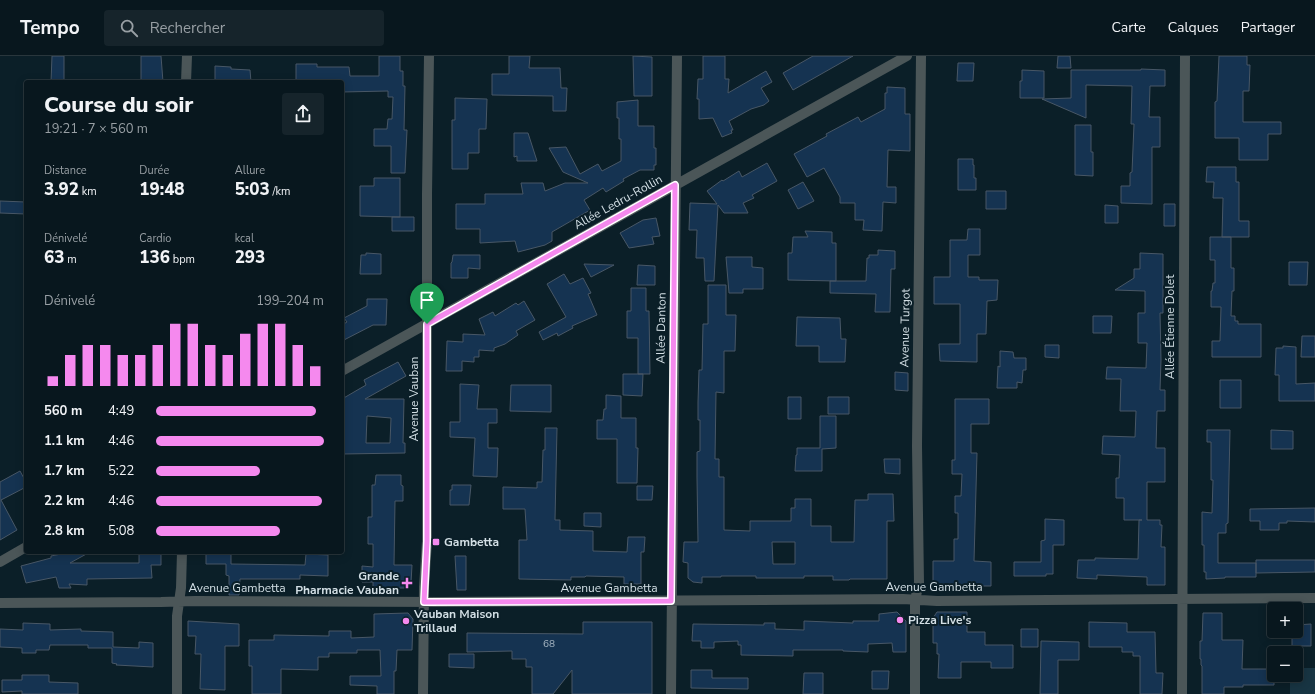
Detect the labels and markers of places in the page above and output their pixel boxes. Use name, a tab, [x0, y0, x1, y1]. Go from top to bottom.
pin	[410, 283, 444, 324]
place label: Gambetta	[444, 534, 499, 550]
marker: Gambetta	[431, 537, 441, 547]
place label: Grande Pharmacie Vauban	[295, 568, 399, 598]
marker: Grande Pharmacie Vauban	[402, 578, 412, 588]
place label: Vauban Maison Trillaud	[413, 606, 499, 636]
place label: Pizza Live's	[908, 612, 971, 628]
marker: Pizza Live's	[895, 615, 905, 625]
marker: Vauban Maison Trillaud	[401, 616, 411, 626]

